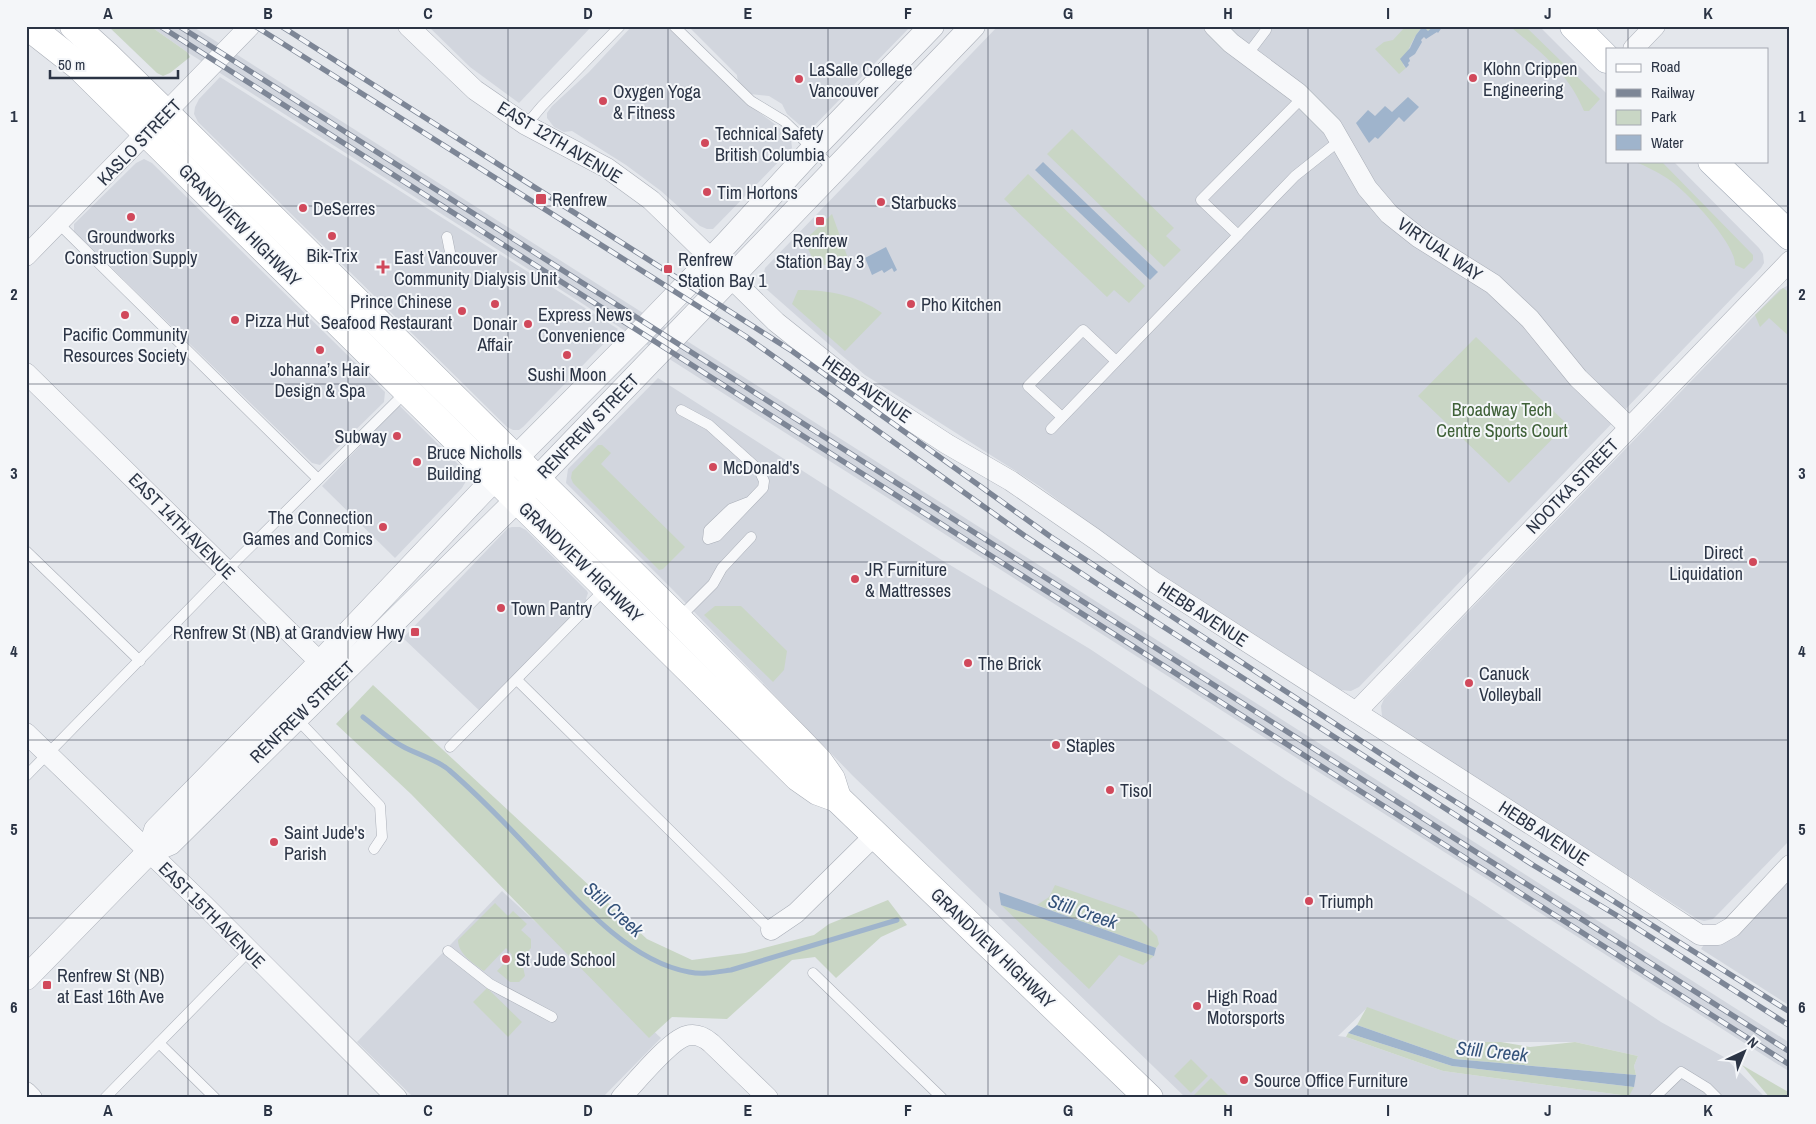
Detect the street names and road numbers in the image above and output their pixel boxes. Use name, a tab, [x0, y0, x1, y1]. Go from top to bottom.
street label: KASLO STREET	[91, 93, 187, 191]
street label: EAST 12TH AVENUE	[493, 95, 627, 189]
street label: GRANDVIEW HIGHWAY	[173, 158, 307, 292]
street label: VIRTUAL WAY	[1393, 211, 1488, 287]
street label: HEBB AVENUE	[818, 349, 916, 429]
street label: RENFREW STREET	[531, 368, 645, 484]
street label: NOOTKA STREET	[1520, 433, 1624, 539]
street label: EAST 14TH AVENUE	[123, 467, 241, 585]
street label: GRANDVIEW HIGHWAY	[513, 496, 649, 628]
street label: HEBB AVENUE	[1153, 575, 1253, 653]
street label: RENFREW STREET	[244, 655, 360, 769]
street label: HEBB AVENUE	[1494, 794, 1594, 872]
street label: EAST 15TH AVENUE	[153, 856, 271, 974]
street label: GRANDVIEW HIGHWAY	[925, 882, 1061, 1014]

